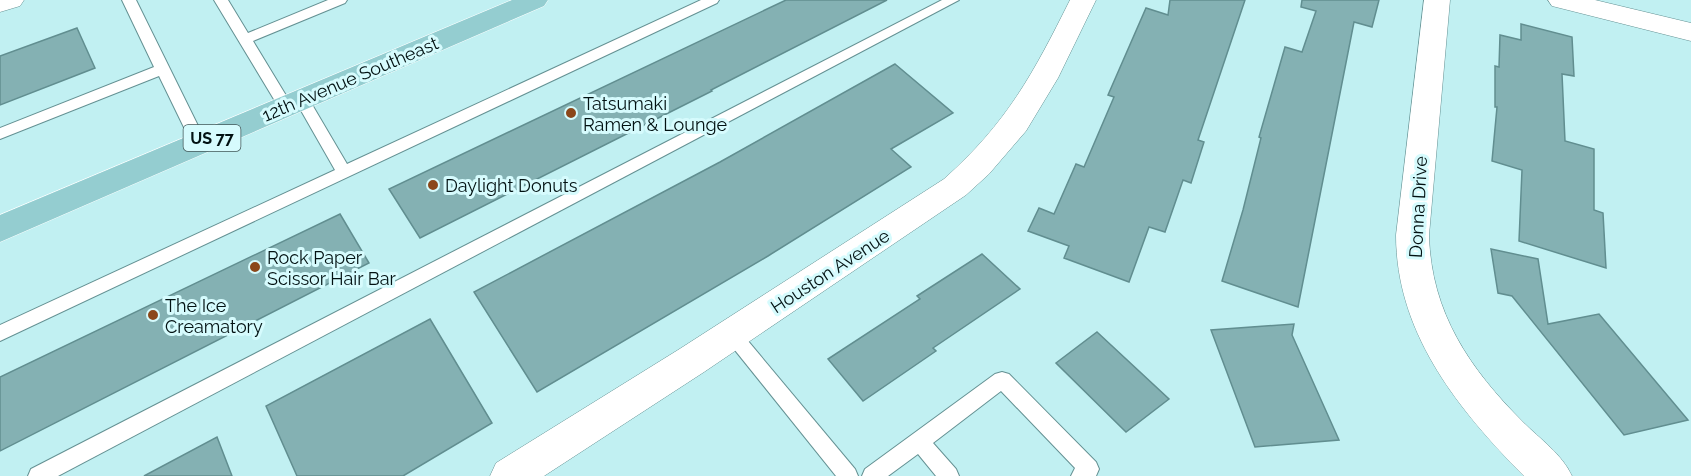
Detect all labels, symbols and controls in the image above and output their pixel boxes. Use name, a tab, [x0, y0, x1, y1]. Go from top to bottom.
street label: 12th Avenue Southeast	[259, 32, 441, 126]
place label: Tatsumaki Ramen & Lounge	[583, 93, 728, 135]
marker: Tatsumaki Ramen & Lounge	[564, 106, 578, 120]
road number: US 77	[184, 125, 240, 151]
street label: Donna Drive	[1405, 155, 1431, 258]
place label: Daylight Donuts	[445, 175, 578, 196]
marker: Daylight Donuts	[426, 178, 440, 192]
street label: Houston Avenue	[767, 225, 894, 317]
place label: Rock Paper Scissor Hair Bar	[267, 247, 397, 289]
marker: Rock Paper Scissor Hair Bar	[248, 260, 262, 274]
place label: The Ice Creamatory	[165, 295, 263, 337]
marker: The Ice Creamatory	[146, 308, 160, 322]

